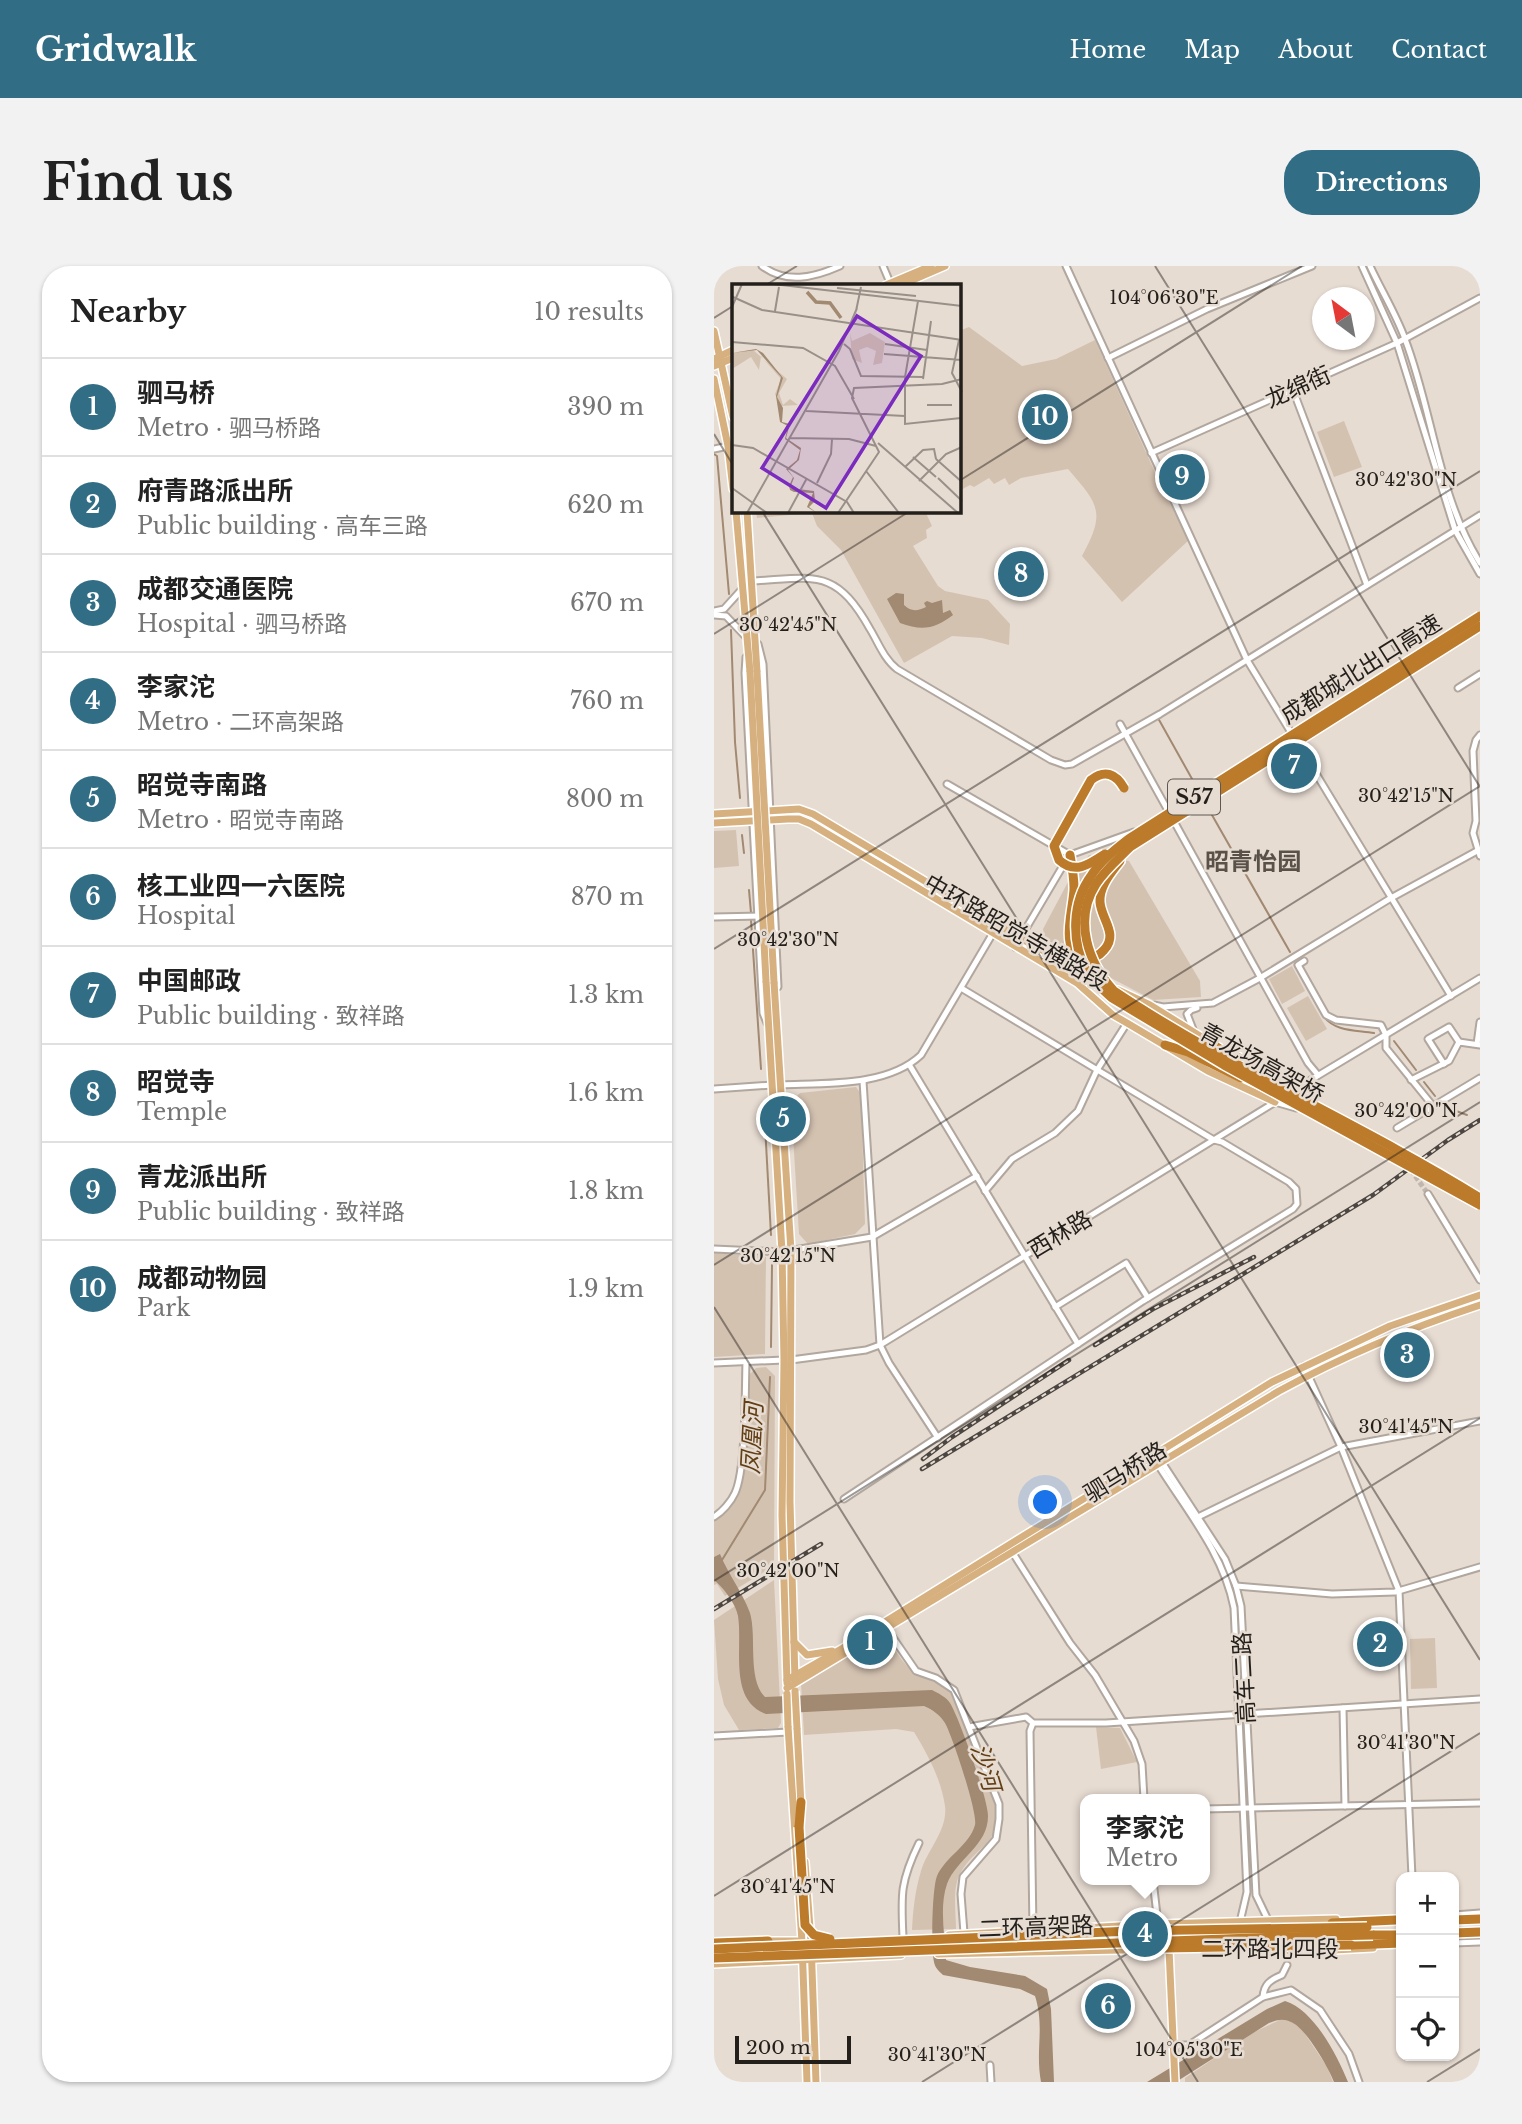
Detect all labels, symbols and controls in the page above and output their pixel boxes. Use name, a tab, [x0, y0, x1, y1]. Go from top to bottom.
text: Gridwalk	[35, 29, 196, 70]
text: Home	[1070, 35, 1146, 64]
text: Map	[1184, 35, 1240, 64]
text: About	[1278, 35, 1353, 64]
text: Contact	[1391, 35, 1487, 64]
button: Directions	[1284, 150, 1480, 215]
text: Find us	[42, 152, 234, 213]
inset map	[732, 284, 961, 513]
text: 104°06'30"E	[1109, 287, 1219, 309]
north arrow	[1312, 287, 1375, 350]
text: Nearby	[70, 293, 186, 330]
text: 10 results	[534, 298, 644, 326]
street label: 龙绵街	[1261, 360, 1335, 414]
text: 驷马桥	[137, 377, 215, 409]
pin: 10	[1022, 391, 1068, 443]
text: 1	[88, 393, 98, 421]
text: 390 m	[567, 393, 644, 421]
text: Metro · 驷马桥路	[137, 414, 321, 442]
pin: 9	[1159, 451, 1205, 503]
text: 30°42'30"N	[1355, 469, 1457, 491]
text: 府青路派出所	[137, 475, 293, 507]
text: 2	[86, 491, 100, 519]
text: 620 m	[567, 491, 644, 519]
text: Public building · 高车三路	[137, 512, 428, 540]
pin: 8	[998, 548, 1044, 600]
text: 成都交通医院	[137, 573, 293, 605]
text: 3	[86, 589, 100, 617]
text: 670 m	[570, 589, 644, 617]
street label: 成都城北出口高速	[1276, 608, 1446, 730]
text: Hospital · 驷马桥路	[137, 610, 347, 638]
text: 30°42'45"N	[739, 614, 837, 636]
text: 李家沱	[137, 671, 215, 703]
text: 4	[85, 687, 101, 715]
text: 760 m	[570, 687, 644, 715]
text: Metro · 二环高架路	[137, 708, 344, 736]
pin: 7	[1271, 740, 1317, 792]
text: 昭觉寺南路	[137, 769, 267, 801]
road number: S57	[1168, 780, 1220, 814]
text: 5	[86, 785, 100, 813]
text: 800 m	[566, 785, 644, 813]
text: 30°42'15"N	[1358, 785, 1454, 807]
text: Metro · 昭觉寺南路	[137, 806, 344, 834]
district label: 昭青怡园	[1205, 847, 1301, 876]
street label: 中环路昭觉寺横路段	[919, 868, 1113, 996]
text: 核工业四一六医院	[137, 870, 345, 902]
text: 6	[85, 883, 101, 911]
text: 870 m	[571, 883, 644, 911]
text: Hospital	[137, 902, 236, 930]
text: 30°42'30"N	[737, 929, 839, 951]
text: 中国邮政	[137, 965, 241, 997]
text: 7	[87, 981, 99, 1009]
text: 1.3 km	[568, 981, 644, 1009]
text: Public building · 致祥路	[137, 1002, 405, 1030]
street label: 青龙场高架桥	[1195, 1017, 1329, 1109]
text: 昭觉寺	[137, 1066, 215, 1098]
text: 8	[86, 1079, 100, 1107]
text: 1.6 km	[568, 1079, 644, 1107]
pin: 5	[760, 1093, 806, 1145]
text: Temple	[137, 1098, 227, 1126]
text: 30°42'00"N	[1354, 1100, 1458, 1122]
text: 青龙派出所	[137, 1161, 267, 1193]
text: 9	[85, 1177, 101, 1205]
text: 1.8 km	[568, 1177, 644, 1205]
text: Public building · 致祥路	[137, 1198, 405, 1226]
street label: 西林路	[1023, 1204, 1097, 1264]
text: 30°42'15"N	[740, 1245, 836, 1267]
text: 成都动物园	[137, 1262, 267, 1294]
text: 10	[79, 1275, 107, 1303]
text: 1.9 km	[567, 1275, 644, 1303]
text: Park	[137, 1294, 190, 1322]
pin: 3	[1384, 1329, 1430, 1381]
water label: 凤凰河	[736, 1397, 769, 1475]
text: 30°41'45"N	[1359, 1416, 1453, 1438]
street label: 驷马桥路	[1079, 1436, 1171, 1508]
your location	[1028, 1485, 1062, 1519]
text: 30°42'00"N	[736, 1560, 840, 1582]
pin: 1	[847, 1616, 893, 1668]
pin: 2	[1357, 1618, 1403, 1670]
street label: 高车二路	[1228, 1631, 1260, 1725]
text: 30°41'30"N	[1357, 1732, 1455, 1754]
water label: 沙河	[965, 1740, 1008, 1798]
popup	[1080, 1794, 1210, 1885]
text: 李家沱	[1106, 1812, 1184, 1844]
text: Metro	[1106, 1844, 1178, 1872]
map controls	[1396, 1872, 1459, 2061]
button: +	[1396, 1872, 1459, 1935]
text: 30°41'45"N	[741, 1876, 835, 1898]
pin: 4	[1122, 1908, 1168, 1960]
street label: 二环高架路	[978, 1911, 1094, 1943]
street label: 二环路北四段	[1201, 1935, 1339, 1963]
button: −	[1396, 1935, 1459, 1998]
pin: 6	[1085, 1980, 1131, 2032]
button: locate	[1396, 1998, 1459, 2061]
scale bar	[735, 2033, 850, 2065]
text: 200 m	[746, 2036, 811, 2059]
text: 104°05'30"E	[1135, 2039, 1243, 2061]
text: 30°41'30"N	[888, 2044, 986, 2066]

